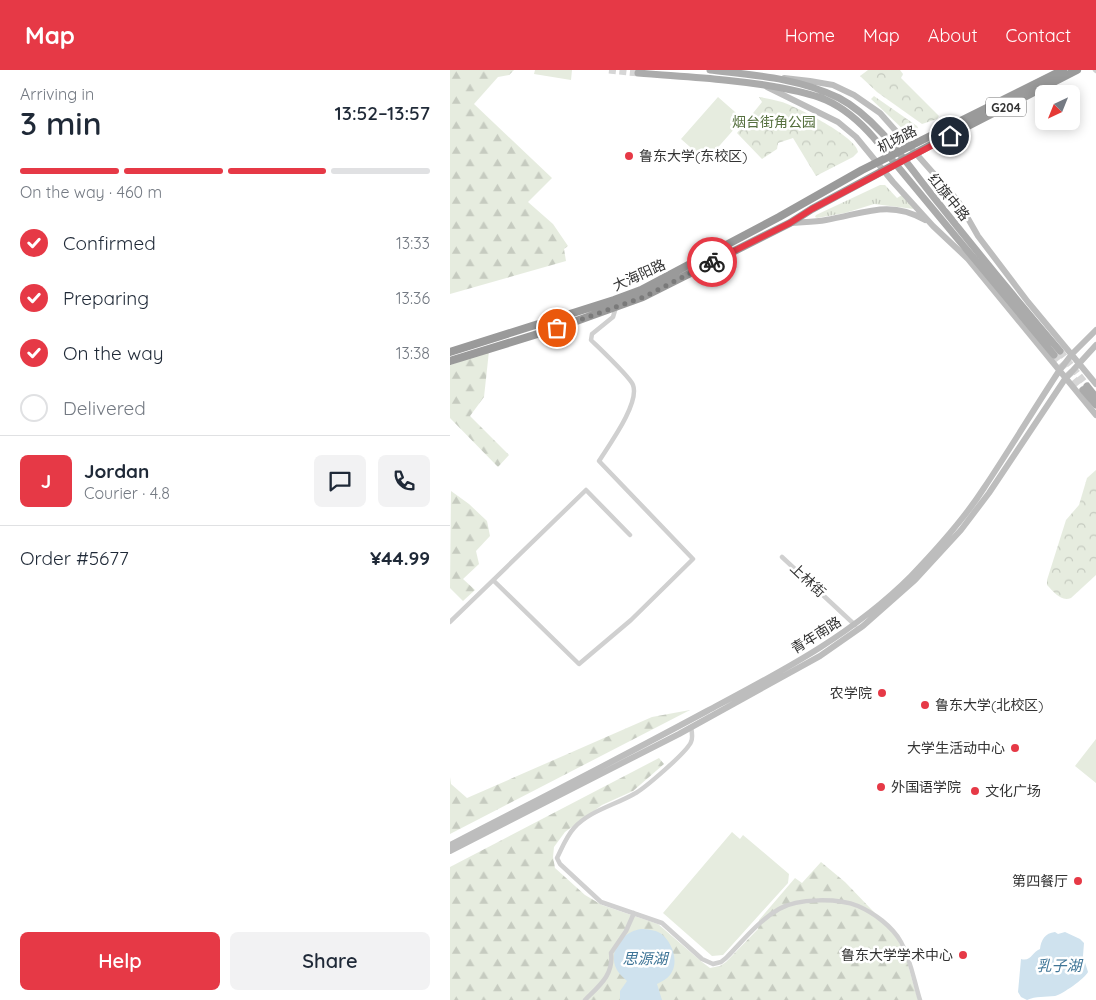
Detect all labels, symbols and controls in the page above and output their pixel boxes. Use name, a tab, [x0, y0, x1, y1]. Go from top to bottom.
text: Map	[25, 20, 75, 50]
text: Home	[785, 24, 835, 47]
text: Map	[863, 24, 900, 47]
text: About	[928, 24, 978, 47]
text: Contact	[1006, 24, 1071, 47]
text: Arriving in	[20, 84, 94, 104]
north arrow	[1035, 85, 1080, 130]
map controls	[1035, 85, 1080, 130]
road number: G204	[986, 98, 1026, 116]
text: 13:52–13:57	[335, 101, 430, 125]
text: 3 min	[20, 103, 102, 143]
park label: 烟台街角公园	[732, 113, 816, 131]
pin	[929, 115, 971, 157]
street label: 机场路	[874, 121, 920, 157]
icon: home	[936, 122, 964, 150]
place label: 鲁东大学(东校区)	[639, 147, 747, 165]
marker: 鲁东大学(东校区)	[623, 150, 635, 162]
street label: 红旗中路	[924, 170, 974, 224]
text: On the way · 460 m	[20, 182, 162, 202]
icon: check	[20, 229, 48, 257]
text: Confirmed	[63, 231, 156, 255]
text: 13:33	[396, 233, 430, 253]
courier	[687, 237, 737, 287]
icon: bike	[698, 248, 726, 276]
street label: 大海阳路	[610, 255, 668, 295]
icon: check	[20, 284, 48, 312]
text: Preparing	[63, 286, 149, 310]
text: 13:36	[396, 288, 430, 308]
pin	[536, 307, 578, 349]
icon: bag	[543, 314, 571, 342]
icon: check	[20, 339, 48, 367]
text: On the way	[63, 341, 164, 365]
text: 13:38	[396, 343, 430, 363]
text: Delivered	[63, 396, 146, 420]
button: chat	[314, 455, 366, 507]
button: phone	[378, 455, 430, 507]
text: Jordan	[84, 459, 149, 483]
text: J	[41, 469, 51, 493]
text: Courier · 4.8	[84, 483, 170, 503]
text: Order #5677	[20, 546, 129, 570]
text: ¥44.99	[370, 546, 430, 570]
street label: 上林街	[787, 559, 829, 601]
street label: 青年南路	[787, 613, 845, 657]
place label: 农学院	[830, 684, 872, 702]
marker: 农学院	[876, 687, 888, 699]
place label: 鲁东大学(北校区)	[935, 696, 1043, 714]
marker: 鲁东大学(北校区)	[919, 699, 931, 711]
place label: 大学生活动中心	[907, 739, 1005, 757]
marker: 大学生活动中心	[1009, 742, 1021, 754]
place label: 外国语学院	[891, 778, 961, 796]
marker: 外国语学院	[875, 781, 887, 793]
place label: 文化广场	[985, 782, 1041, 800]
marker: 文化广场	[969, 785, 981, 797]
place label: 第四餐厅	[1012, 872, 1068, 890]
marker: 第四餐厅	[1072, 875, 1084, 887]
button: Help	[20, 932, 220, 990]
button: Share	[230, 932, 430, 990]
place label: 鲁东大学学术中心	[841, 946, 953, 964]
water label: 思源湖	[622, 949, 669, 968]
marker: 鲁东大学学术中心	[957, 949, 969, 961]
water label: 乳子湖	[1036, 956, 1083, 975]

